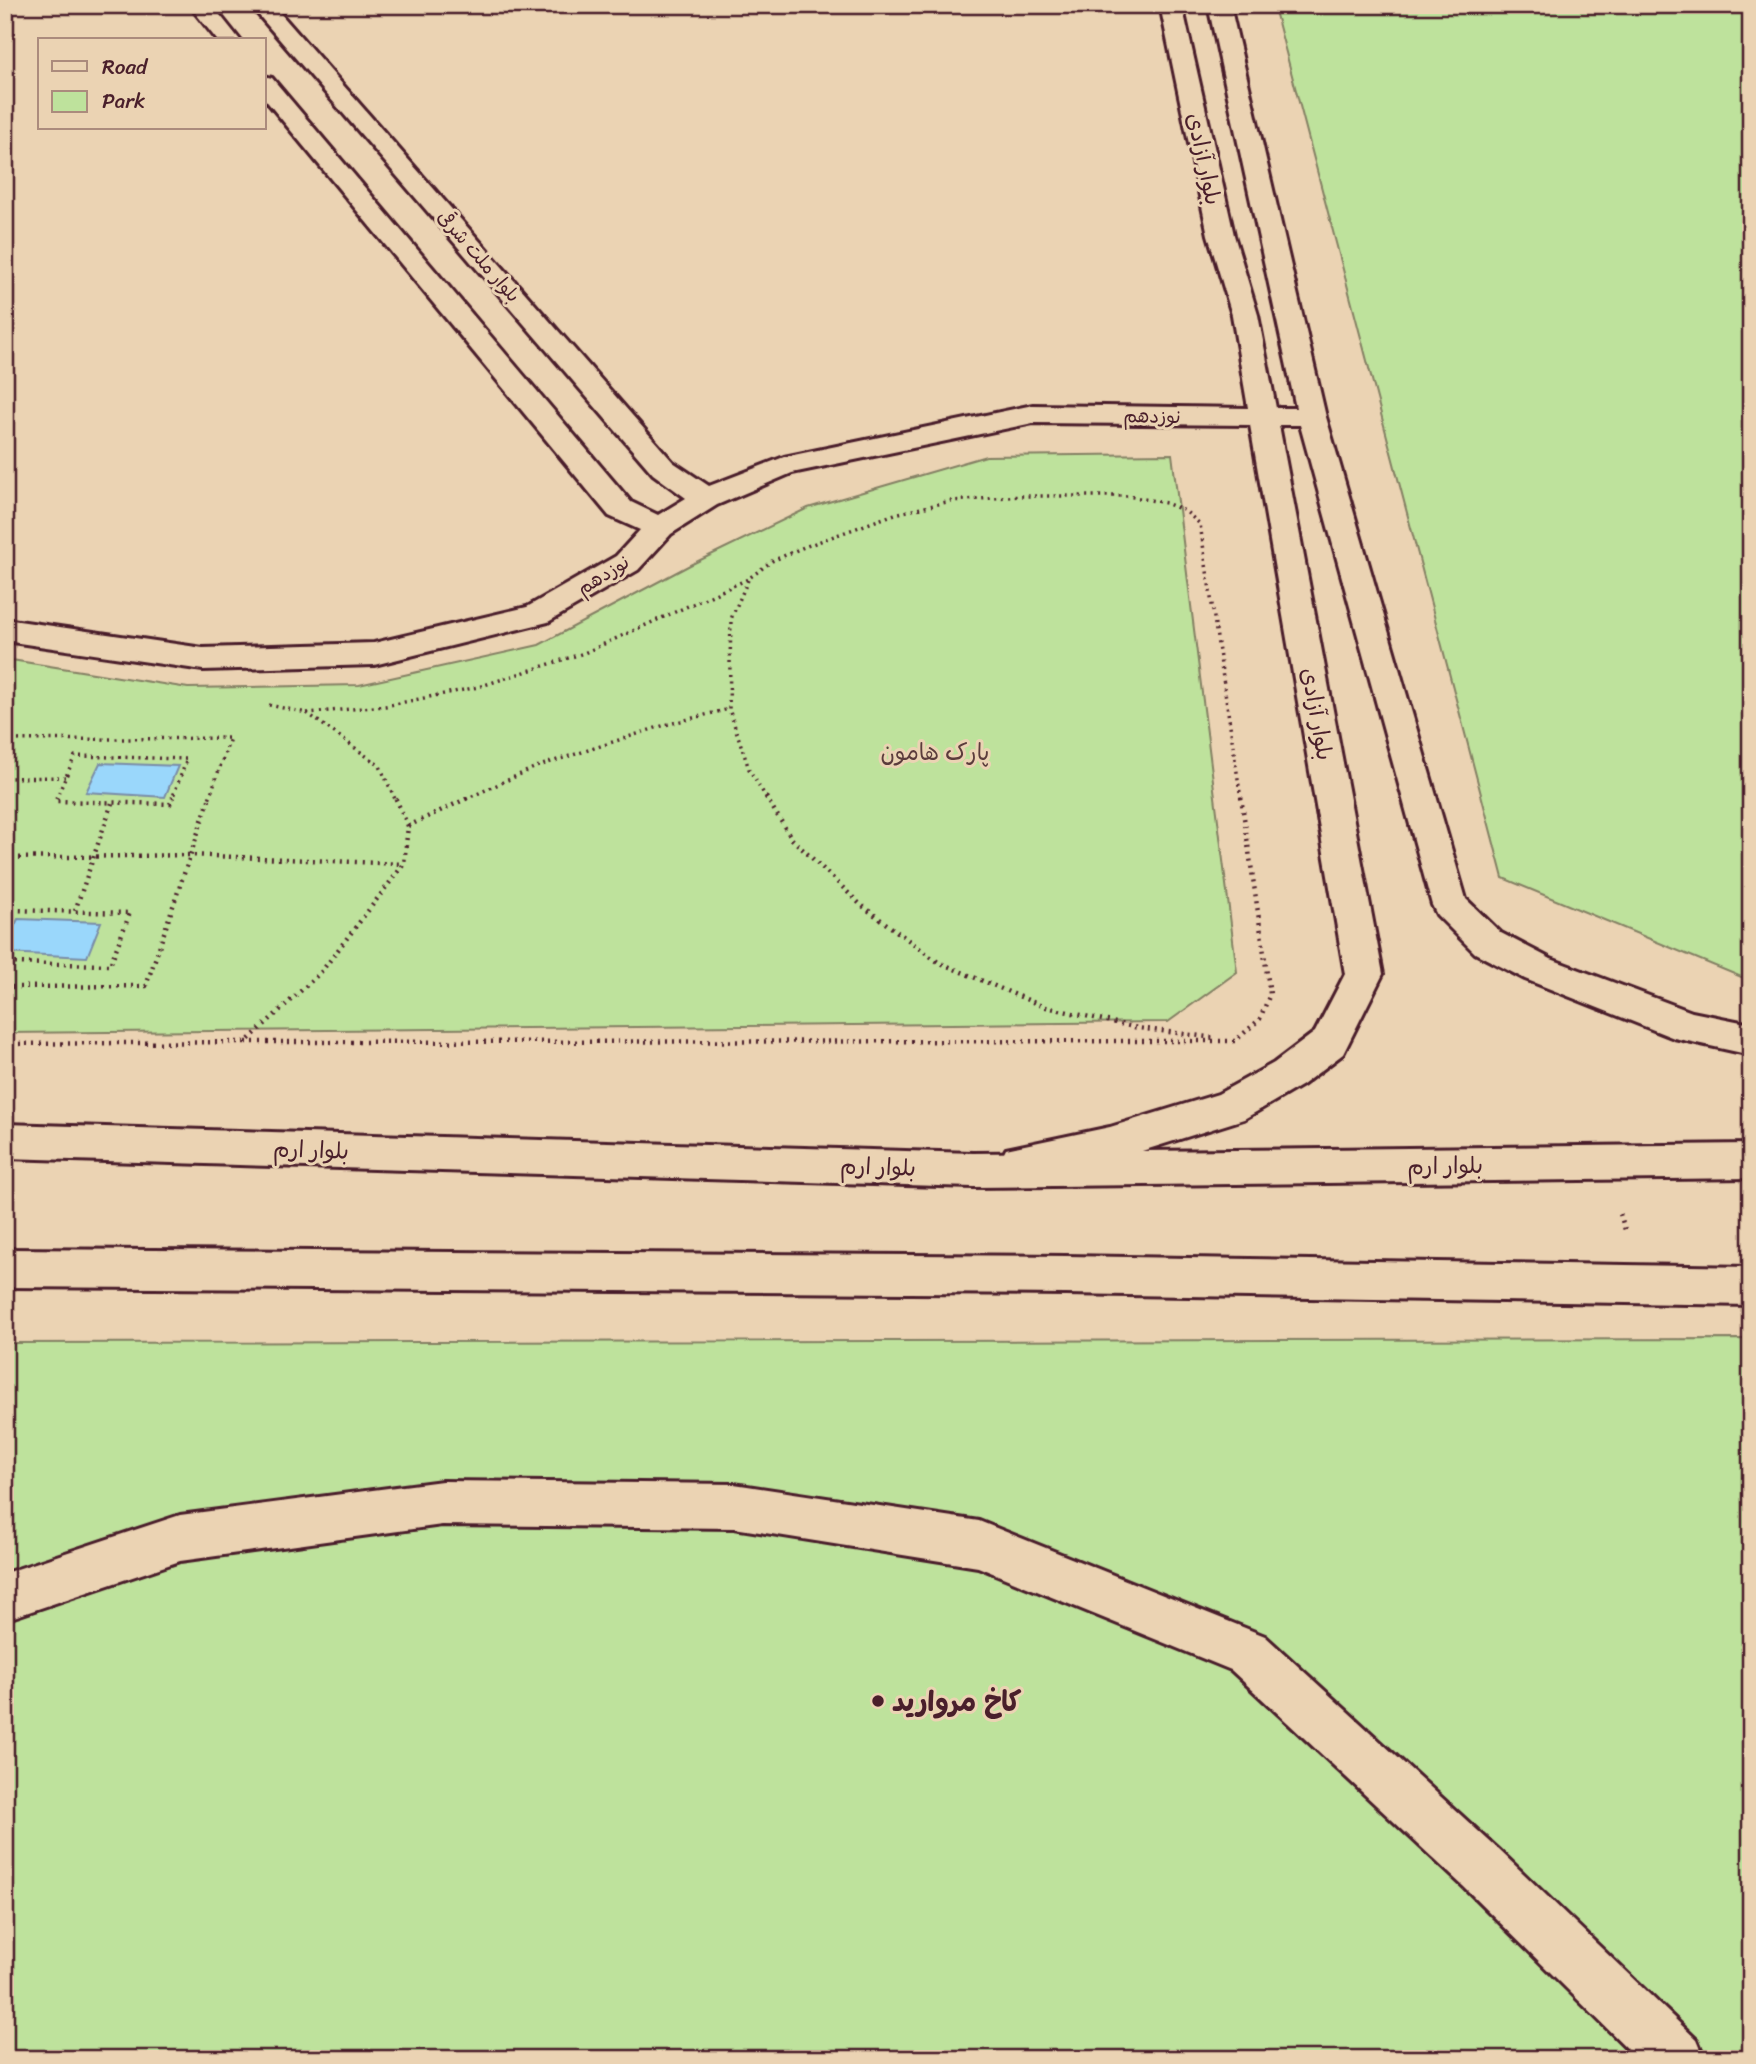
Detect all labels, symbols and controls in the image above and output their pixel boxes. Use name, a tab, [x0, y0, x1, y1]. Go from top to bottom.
legend	[38, 38, 266, 130]
text: Road	[102, 48, 149, 86]
text: Park	[102, 82, 145, 120]
street label: بلوار آزادی	[1174, 109, 1234, 209]
street label: بلوار ملت شرقی	[429, 202, 529, 310]
street label: نوزدهم	[1123, 399, 1181, 433]
street label: نوزدهم	[570, 546, 636, 604]
street label: بلوار آزادی	[1289, 664, 1345, 764]
park label: پارک هامون	[880, 732, 990, 773]
street label: بلوار ارم	[272, 1128, 350, 1172]
street label: بلوار ارم	[839, 1145, 917, 1189]
street label: بلوار ارم	[1407, 1145, 1483, 1187]
place label: کاخ مروارید	[892, 1677, 1022, 1726]
marker: کاخ مروارید	[870, 1693, 886, 1709]

